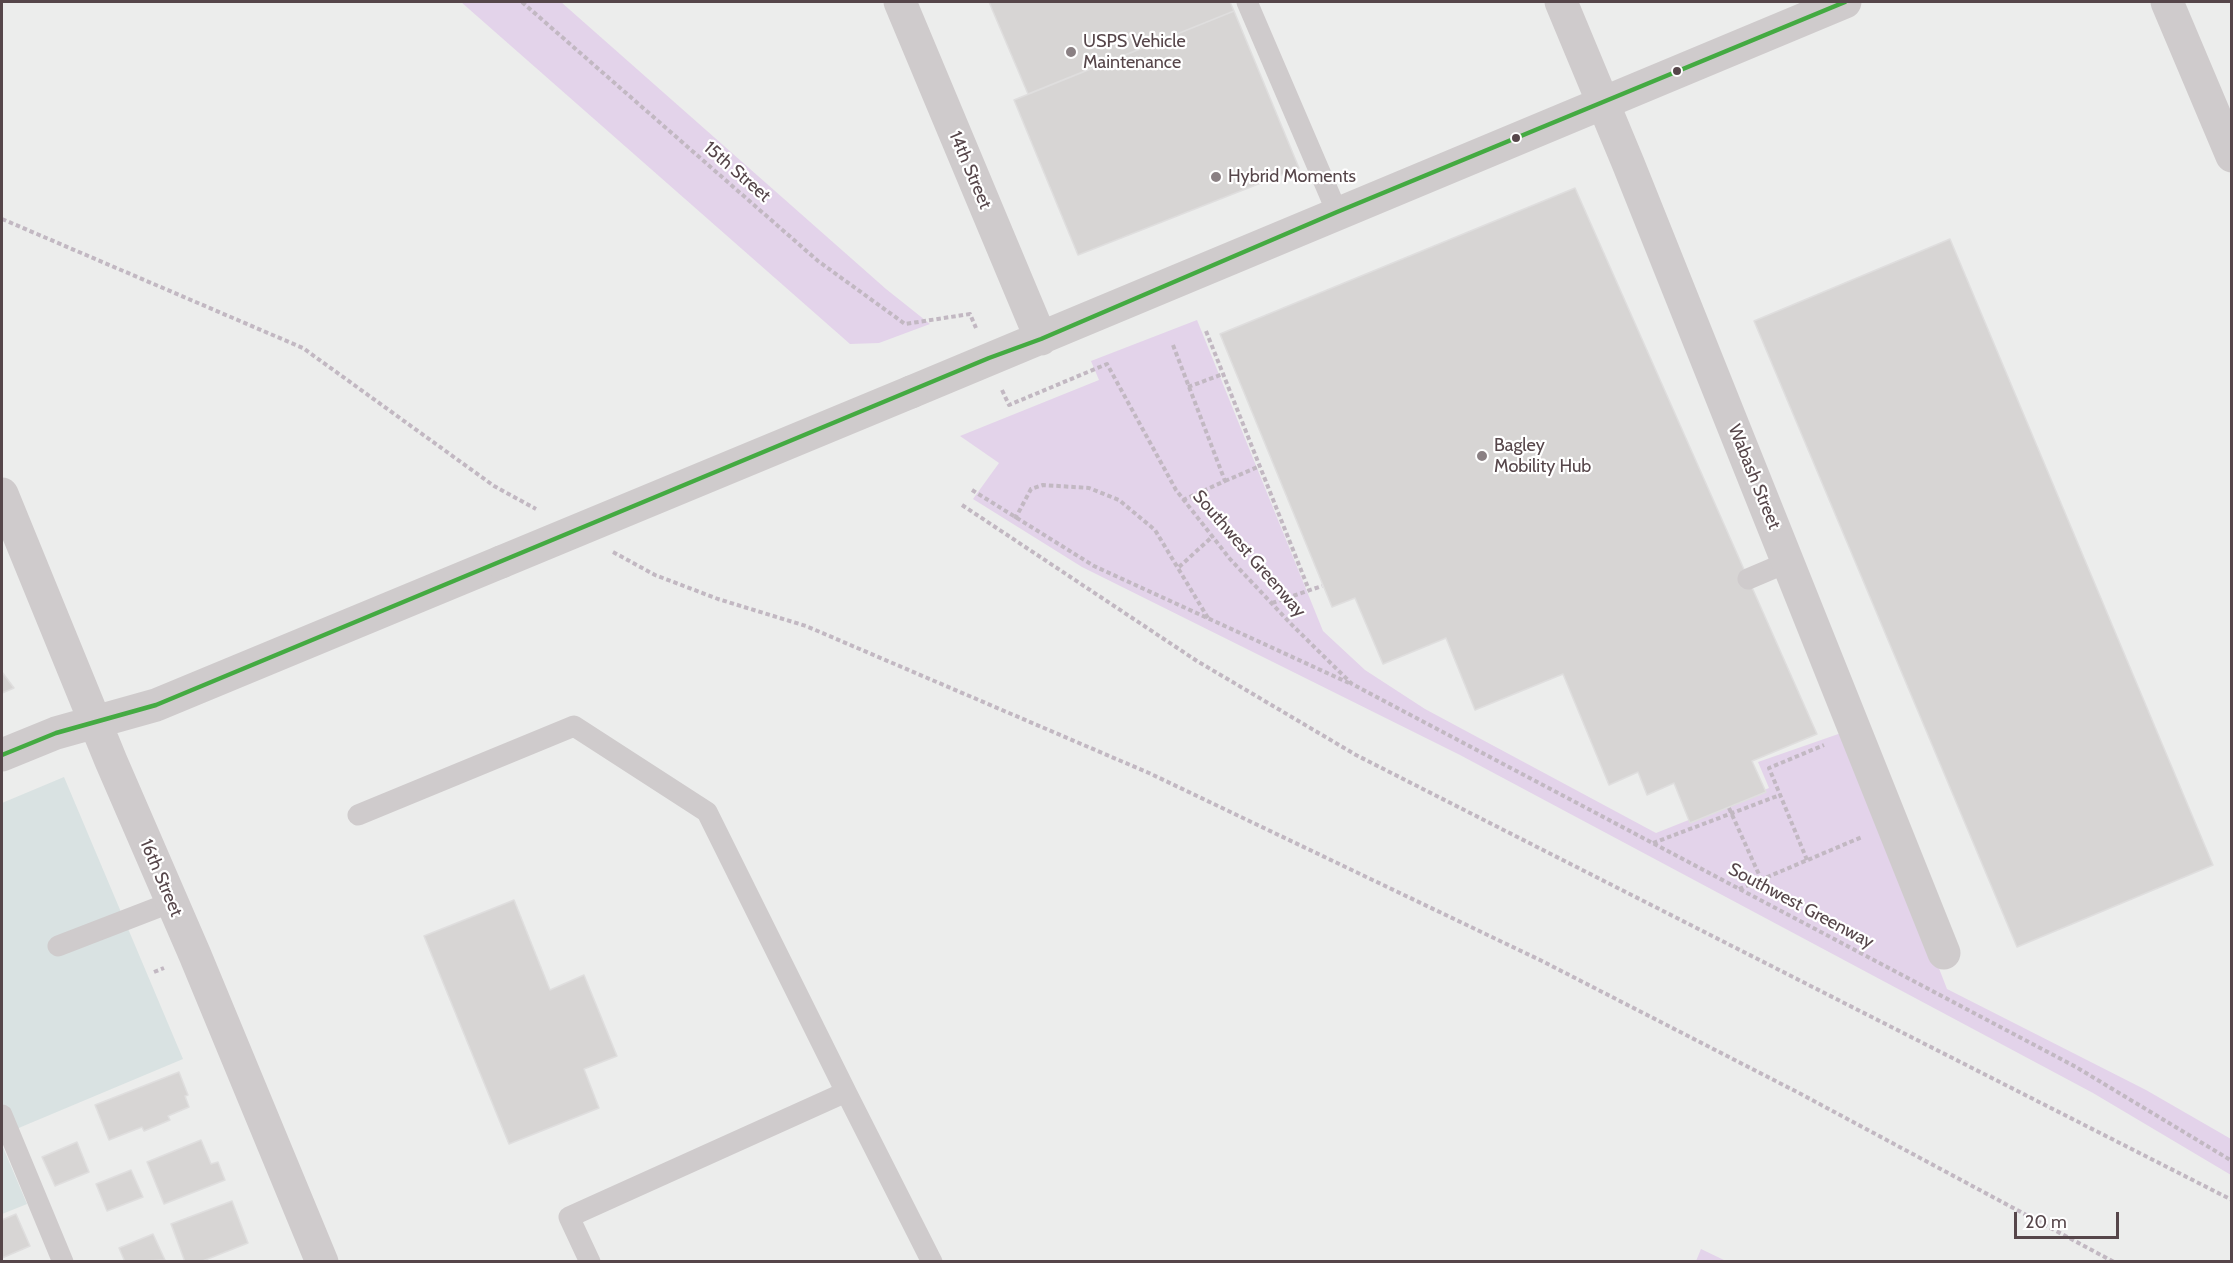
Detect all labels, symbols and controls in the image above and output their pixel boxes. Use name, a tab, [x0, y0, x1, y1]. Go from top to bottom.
place label: USPS Vehicle Maintenance	[1083, 31, 1186, 74]
marker: USPS Vehicle Maintenance	[1064, 45, 1078, 59]
unlabelled marker	[1671, 65, 1683, 77]
street label: 14th Street	[944, 128, 996, 212]
unlabelled marker	[1510, 132, 1522, 144]
street label: 15th Street	[699, 137, 775, 207]
place label: Hybrid Moments	[1228, 166, 1356, 188]
marker: Hybrid Moments	[1209, 170, 1223, 184]
street label: Wabash Street	[1723, 421, 1785, 533]
place label: Bagley Mobility Hub	[1494, 435, 1591, 478]
marker: Bagley Mobility Hub	[1475, 449, 1489, 463]
street label: Southwest Greenway	[1188, 486, 1310, 622]
street label: 16th Street	[135, 836, 187, 920]
street label: Southwest Greenway	[1725, 859, 1877, 953]
scale bar	[2017, 1200, 2122, 1238]
text: 20 m	[2025, 1211, 2067, 1233]

